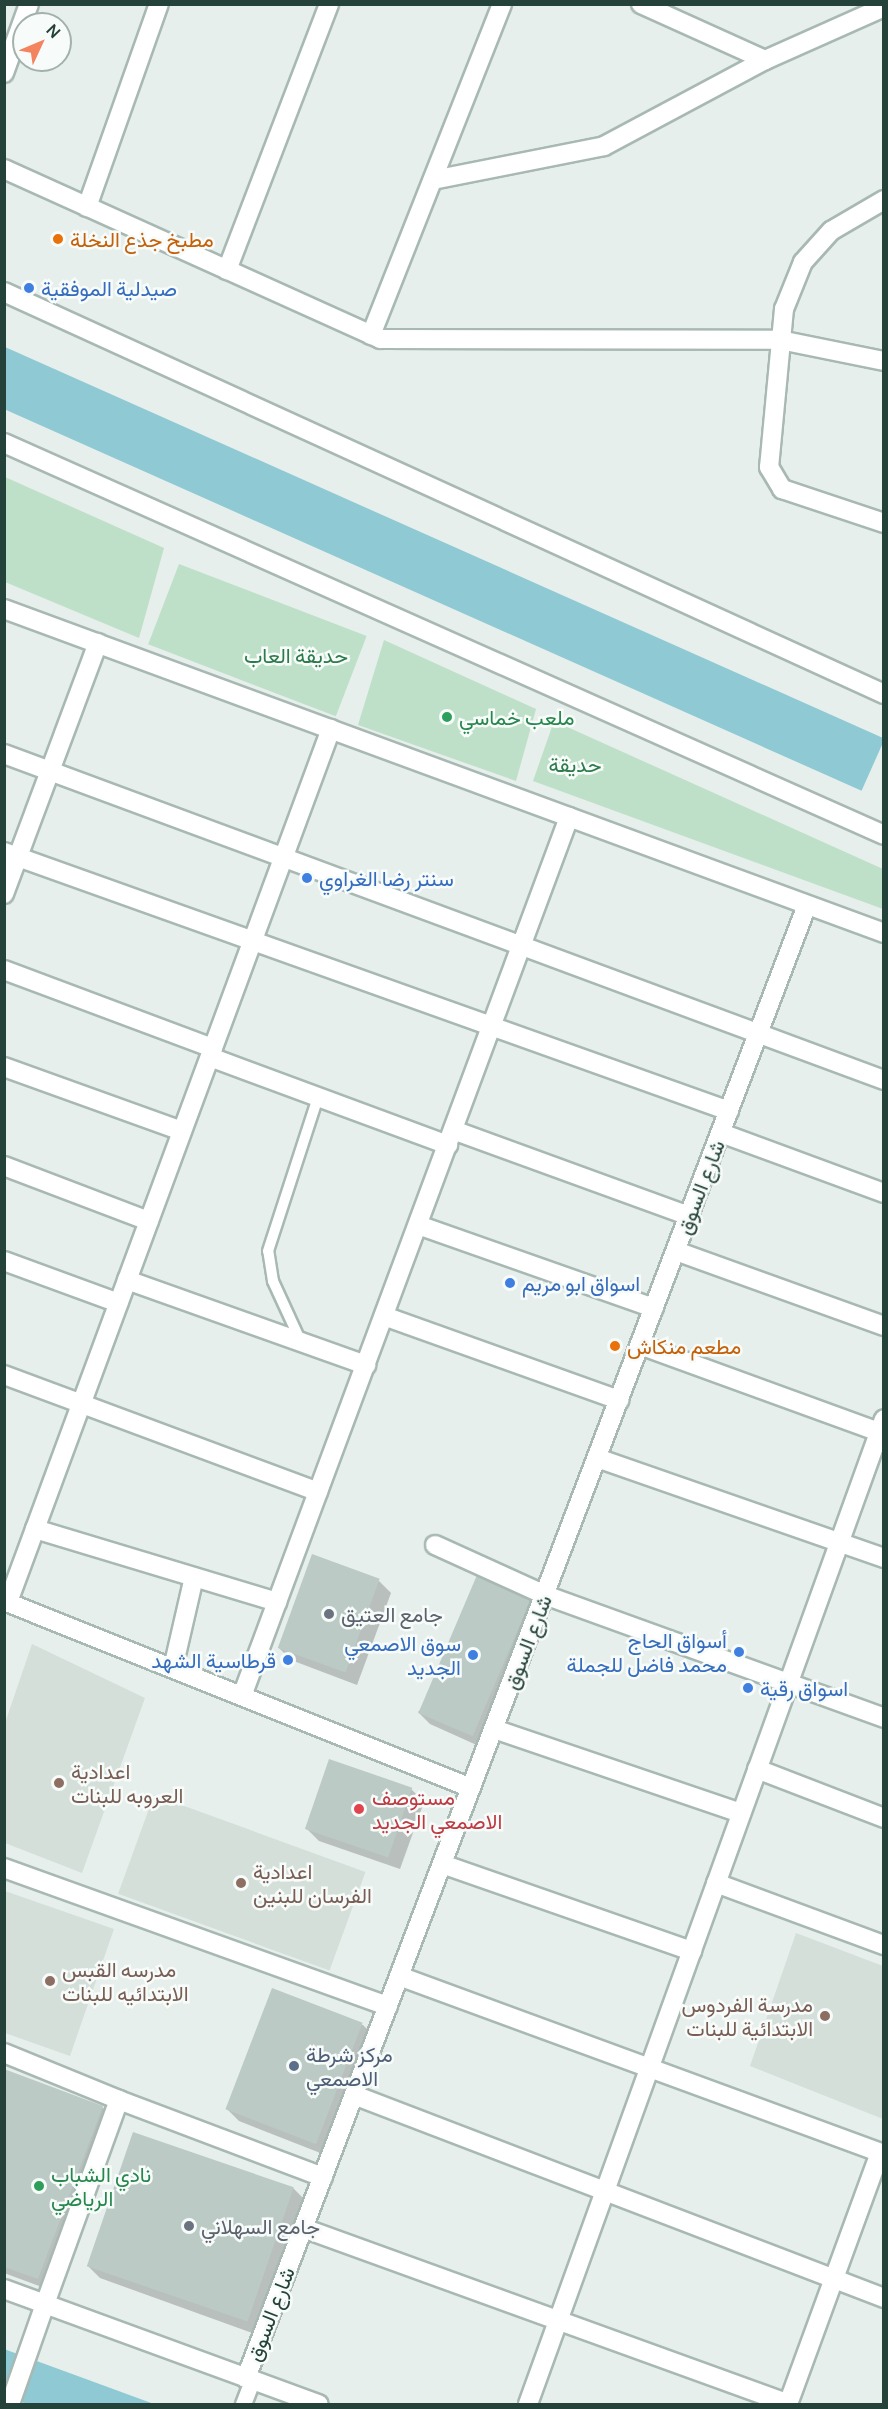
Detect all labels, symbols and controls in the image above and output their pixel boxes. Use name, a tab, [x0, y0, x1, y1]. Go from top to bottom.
north arrow	[12, 12, 72, 72]
text: N	[42, 19, 65, 43]
place label: مطبخ جذع النخلة	[70, 226, 214, 252]
marker: مطبخ جذع النخلة	[51, 232, 65, 246]
place label: صيدلية الموفقية	[41, 275, 177, 301]
marker: صيدلية الموفقية	[22, 281, 36, 295]
park label: حديقة العاب	[244, 642, 348, 668]
place label: ملعب خماسي	[459, 704, 574, 730]
marker: ملعب خماسي	[440, 710, 454, 724]
park label: حديقة	[548, 751, 602, 777]
place label: سنتر رضا الغراوي	[319, 865, 454, 891]
marker: سنتر رضا الغراوي	[300, 871, 314, 885]
street label: شارع السوق	[671, 1136, 729, 1238]
place label: اسواق ابو مريم	[522, 1270, 640, 1296]
marker: اسواق ابو مريم	[503, 1276, 517, 1290]
place label: مطعم منكاش	[627, 1333, 741, 1359]
marker: مطعم منكاش	[608, 1339, 622, 1353]
street label: شارع السوق	[498, 1591, 556, 1693]
place label: جامع العتيق	[341, 1601, 443, 1627]
marker: جامع العتيق	[322, 1607, 336, 1621]
place label: أسواق الحاج محمد فاضل للجملة	[567, 1627, 727, 1677]
place label: سوق الاصمعي الجديد	[344, 1630, 461, 1680]
marker: أسواق الحاج محمد فاضل للجملة	[732, 1645, 746, 1659]
place label: قرطاسية الشهد	[151, 1647, 276, 1673]
marker: سوق الاصمعي الجديد	[466, 1648, 480, 1662]
marker: قرطاسية الشهد	[281, 1653, 295, 1667]
place label: اسواق رقية	[760, 1675, 848, 1701]
marker: اسواق رقية	[741, 1681, 755, 1695]
place label: اعدادية العروبه للبنات	[71, 1758, 183, 1808]
marker: اعدادية العروبه للبنات	[52, 1776, 66, 1790]
place label: مستوصف الاصمعي الجديد	[372, 1784, 502, 1834]
marker: مستوصف الاصمعي الجديد	[350, 1800, 368, 1818]
place label: اعدادية الفرسان للبنين	[253, 1858, 372, 1908]
marker: اعدادية الفرسان للبنين	[234, 1876, 248, 1890]
place label: مدرسه القبس الابتدائيه للبنات	[62, 1956, 189, 2006]
marker: مدرسه القبس الابتدائيه للبنات	[43, 1974, 57, 1988]
place label: مدرسة الفردوس الابتدائية للبنات	[681, 1991, 813, 2041]
marker: مدرسة الفردوس الابتدائية للبنات	[818, 2009, 832, 2023]
place label: مركز شرطة الاصمعي	[306, 2041, 393, 2091]
marker: مركز شرطة الاصمعي	[287, 2059, 301, 2073]
place label: نادي الشباب الرياضي	[51, 2161, 151, 2211]
marker: نادي الشباب الرياضي	[32, 2179, 46, 2193]
place label: جامع السهلاني	[201, 2213, 320, 2239]
marker: جامع السهلاني	[182, 2219, 196, 2233]
street label: شارع السوق	[241, 2263, 299, 2365]

